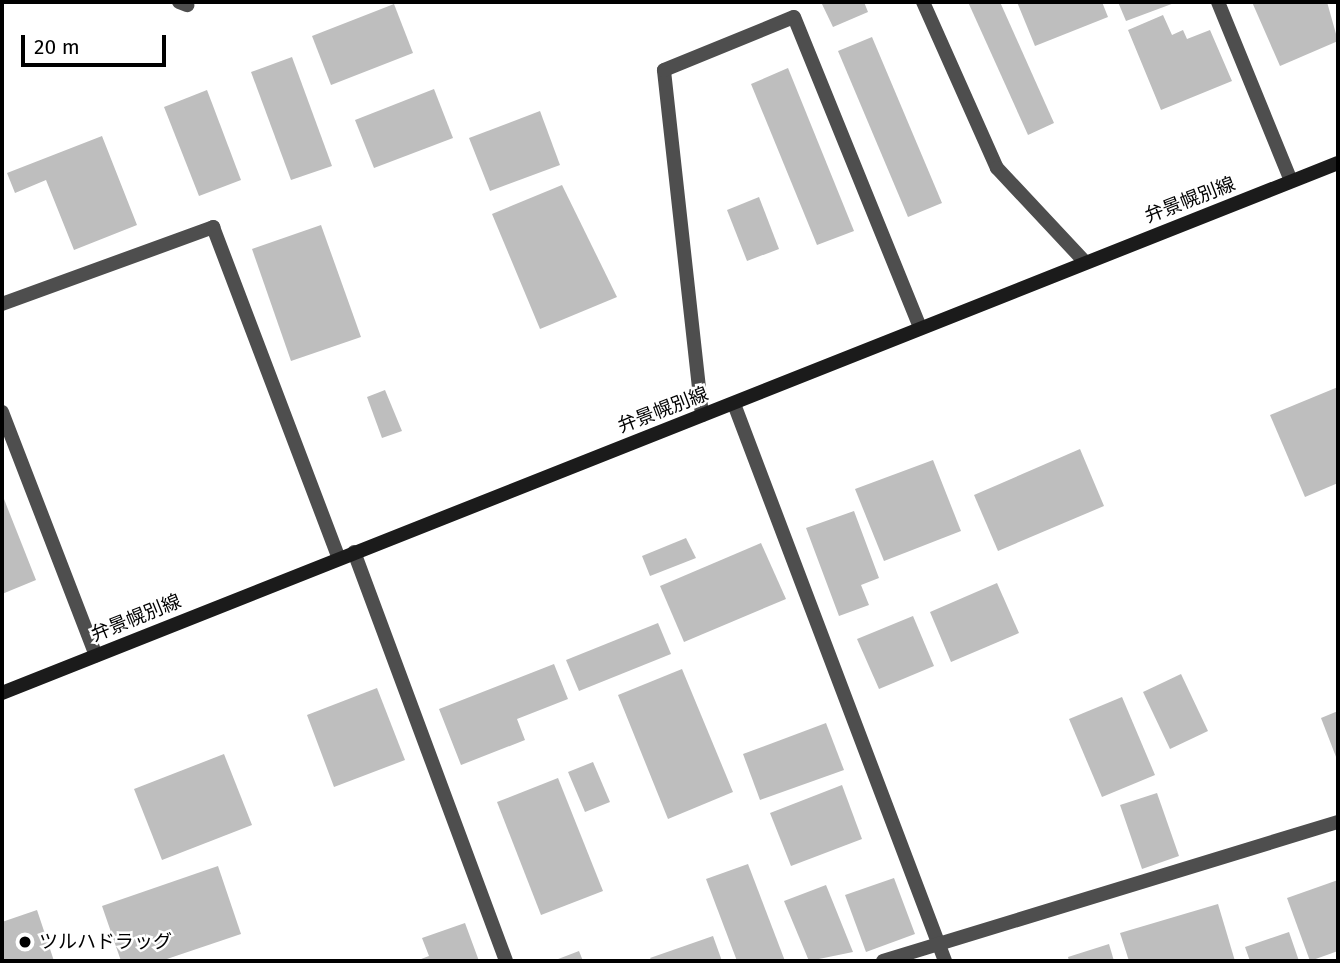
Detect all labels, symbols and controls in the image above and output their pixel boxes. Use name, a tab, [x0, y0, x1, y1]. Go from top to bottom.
scale bar	[24, 21, 170, 65]
text: 20 m	[34, 34, 80, 60]
street label: 弁景幌別線	[1142, 172, 1238, 228]
street label: 弁景幌別線	[615, 382, 711, 438]
street label: 弁景幌別線	[88, 590, 184, 646]
place label: ツルハドラッグ	[39, 931, 172, 953]
marker: ツルハドラッグ	[17, 934, 33, 950]

